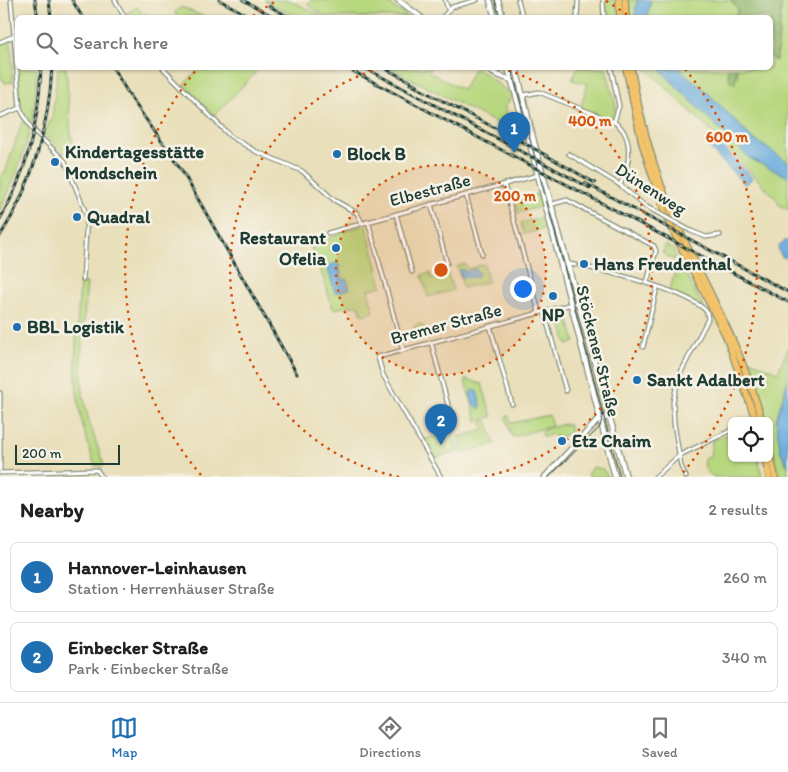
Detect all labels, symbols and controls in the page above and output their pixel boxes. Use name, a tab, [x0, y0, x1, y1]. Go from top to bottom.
search box	[15, 15, 773, 70]
icon: search	[33, 29, 61, 57]
text: Search here	[73, 31, 168, 54]
pin: 1	[498, 112, 530, 153]
text: 400 m	[568, 112, 612, 130]
text: 600 m	[706, 128, 749, 146]
place label: Kindertagesstätte Mondschein	[65, 141, 204, 184]
place label: Block B	[347, 143, 406, 165]
marker: Block B	[331, 148, 343, 160]
marker: Kindertagesstätte Mondschein	[49, 156, 61, 168]
street label: Dünenweg	[611, 158, 691, 220]
street label: Elbestraße	[387, 169, 473, 211]
text: 200 m	[494, 187, 537, 205]
place label: Quadral	[87, 206, 151, 228]
marker: Quadral	[71, 211, 83, 223]
place label: Restaurant Ofelia	[240, 227, 327, 270]
marker: Restaurant Ofelia	[330, 242, 342, 254]
place label: Hans Freudenthal	[594, 253, 732, 275]
marker: Hans Freudenthal	[578, 258, 590, 270]
centre of rings	[432, 261, 450, 279]
your location	[510, 276, 536, 302]
street label: Stöckener Straße	[571, 283, 625, 419]
marker: NP	[547, 290, 559, 302]
street label: Bremer Straße	[388, 299, 504, 349]
place label: NP	[542, 304, 565, 326]
place label: BBL Logistik	[27, 316, 125, 338]
marker: BBL Logistik	[11, 321, 23, 333]
place label: Sankt Adalbert	[647, 369, 765, 391]
marker: Sankt Adalbert	[631, 374, 643, 386]
pin: 2	[425, 404, 457, 445]
map controls	[728, 417, 773, 462]
button: locate	[728, 417, 773, 462]
place label: Etz Chaim	[572, 430, 652, 452]
marker: Etz Chaim	[556, 435, 568, 447]
scale bar	[15, 442, 120, 465]
text: 200 m	[22, 445, 62, 462]
text: Nearby	[20, 497, 84, 522]
text: 2 results	[708, 500, 768, 519]
text: Hannover-Leinhausen	[68, 556, 246, 579]
text: 1	[33, 568, 41, 587]
text: 260 m	[723, 568, 767, 587]
text: Station · Herrenhäuser Straße	[68, 579, 274, 598]
text: Einbecker Straße	[68, 636, 208, 659]
text: 2	[33, 648, 41, 667]
text: 340 m	[722, 648, 767, 667]
text: Park · Einbecker Straße	[68, 659, 229, 678]
tab: Map	[110, 714, 138, 761]
tab: Directions	[359, 714, 421, 761]
tab: Saved	[642, 714, 678, 761]

